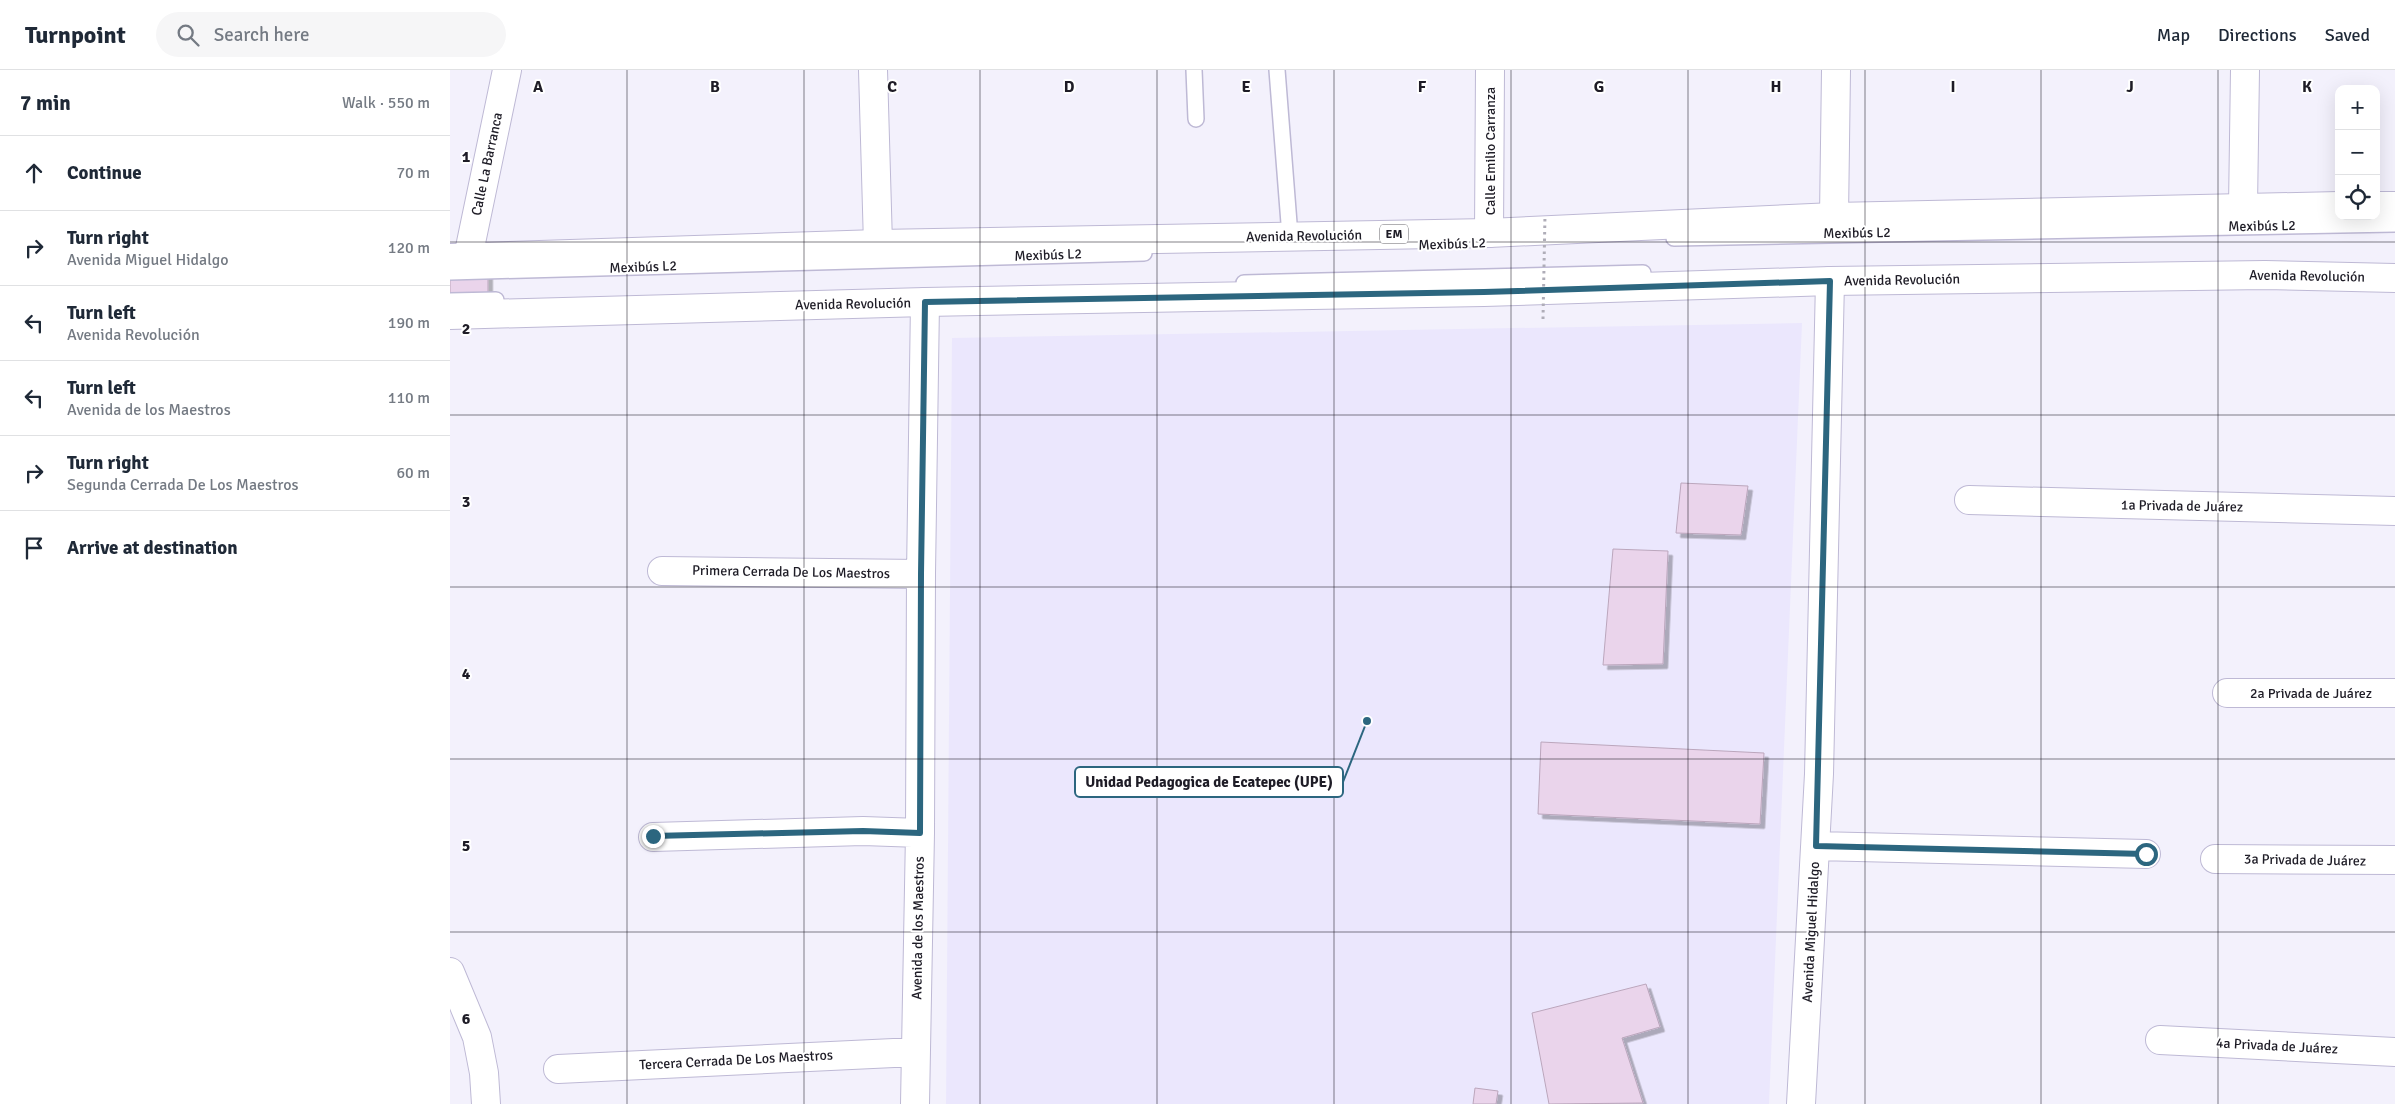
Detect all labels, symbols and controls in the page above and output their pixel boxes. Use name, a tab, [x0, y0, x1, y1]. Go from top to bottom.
search box	[156, 12, 506, 57]
text: Turnpoint	[25, 20, 126, 50]
icon: search	[174, 21, 202, 49]
text: Search here	[214, 23, 309, 47]
text: Map	[2157, 24, 2190, 46]
text: Directions	[2218, 24, 2297, 46]
text: Saved	[2325, 24, 2370, 46]
text: A	[533, 77, 544, 97]
text: B	[710, 77, 720, 97]
text: C	[887, 77, 897, 97]
text: D	[1064, 77, 1075, 97]
text: E	[1241, 77, 1251, 97]
text: F	[1418, 77, 1427, 97]
text: G	[1594, 77, 1604, 97]
text: H	[1771, 77, 1781, 97]
text: I	[1950, 77, 1956, 97]
text: J	[2126, 77, 2134, 97]
text: K	[2302, 77, 2312, 97]
map controls	[2335, 85, 2380, 220]
button: +	[2335, 85, 2380, 130]
street label: Calle Emilio Carranza	[1482, 87, 1499, 215]
text: 7 min	[20, 90, 71, 116]
text: Walk · 550 m	[342, 93, 430, 113]
street label: Calle La Barranca	[468, 111, 506, 217]
button: −	[2335, 130, 2380, 175]
text: 1	[462, 147, 471, 167]
icon: ahead	[20, 159, 48, 187]
text: Continue	[67, 161, 142, 185]
text: 70 m	[396, 163, 430, 183]
button: locate	[2335, 175, 2380, 220]
street label: Mexibús L2	[2228, 217, 2296, 235]
road number: EM	[1380, 224, 1408, 243]
street label: Mexibús L2	[1823, 224, 1891, 242]
text: Turn right	[67, 226, 149, 250]
street label: Avenida Revolución	[1246, 226, 1362, 246]
icon: right	[20, 234, 48, 262]
street label: Mexibús L2	[1418, 234, 1486, 254]
text: 120 m	[388, 238, 430, 258]
street label: Mexibús L2	[1014, 245, 1082, 265]
text: Avenida Miguel Hidalgo	[67, 250, 229, 270]
street label: Mexibús L2	[609, 257, 677, 277]
street label: Avenida Revolución	[2249, 266, 2365, 286]
street label: Avenida Revolución	[1844, 270, 1960, 290]
street label: Avenida Revolución	[795, 294, 911, 314]
text: Turn left	[67, 301, 136, 325]
icon: left	[20, 309, 48, 337]
text: 190 m	[388, 313, 430, 333]
text: 2	[462, 319, 470, 339]
text: Avenida Revolución	[67, 325, 200, 345]
text: Turn left	[67, 376, 136, 400]
icon: left	[20, 384, 48, 412]
text: 110 m	[388, 388, 430, 408]
text: Avenida de los Maestros	[67, 400, 231, 420]
text: Turn right	[67, 451, 149, 475]
icon: right	[20, 459, 48, 487]
text: 60 m	[396, 463, 430, 483]
text: Segunda Cerrada De Los Maestros	[67, 475, 298, 495]
text: 3	[462, 492, 470, 512]
street label: 1a Privada de Juárez	[2121, 496, 2243, 516]
icon: arrive	[20, 534, 48, 562]
text: Arrive at destination	[67, 536, 238, 560]
street label: Primera Cerrada De Los Maestros	[692, 562, 890, 582]
text: 4	[462, 664, 471, 684]
street label: 2a Privada de Juárez	[2250, 685, 2372, 702]
callout: Unidad Pedagogica de Ecatepec (UPE)	[1075, 767, 1343, 797]
text: Unidad Pedagogica de Ecatepec (UPE)	[1085, 773, 1333, 791]
route end	[642, 825, 665, 848]
text: 5	[462, 836, 470, 856]
route start	[2135, 843, 2158, 866]
street label: 3a Privada de Juárez	[2244, 850, 2366, 870]
street label: Avenida de los Maestros	[908, 856, 928, 1000]
street label: Avenida Miguel Hidalgo	[1799, 861, 1823, 1003]
text: 6	[462, 1009, 471, 1029]
street label: 4a Privada de Juárez	[2216, 1034, 2338, 1058]
street label: Tercera Cerrada De Los Maestros	[639, 1046, 833, 1074]

